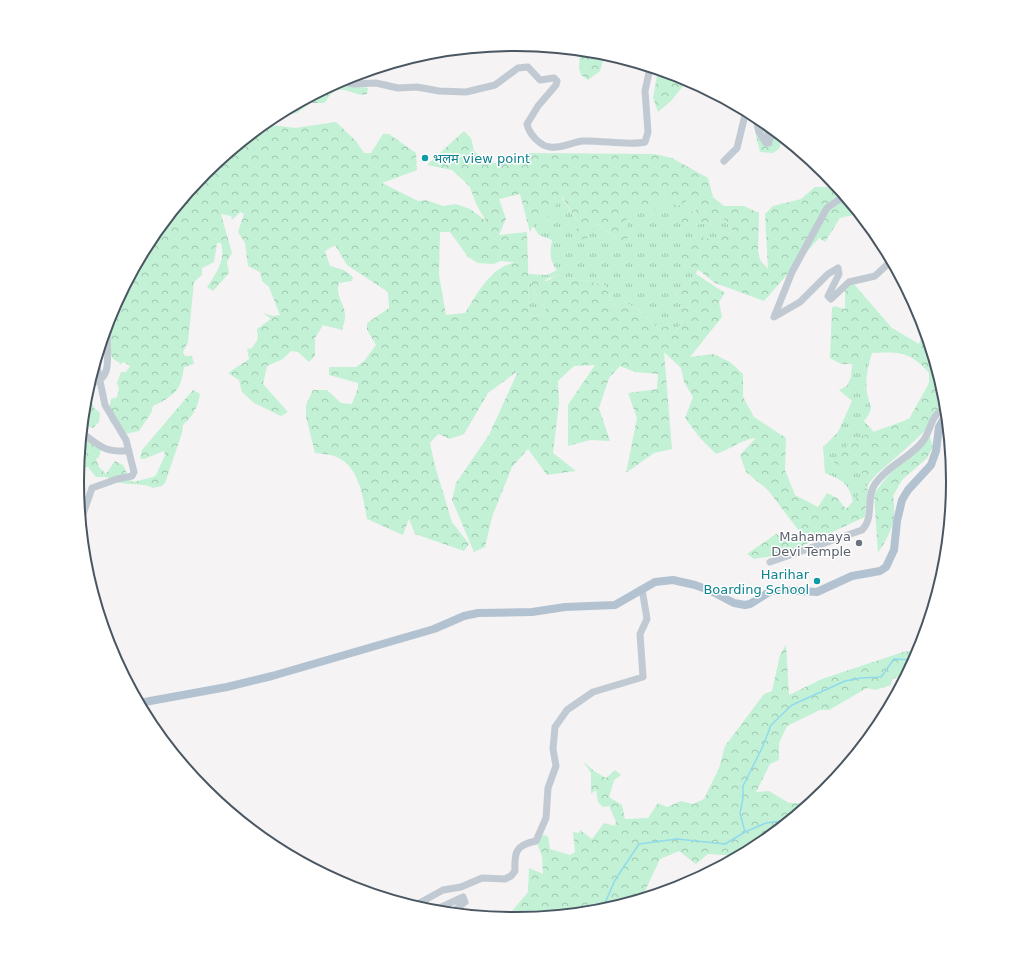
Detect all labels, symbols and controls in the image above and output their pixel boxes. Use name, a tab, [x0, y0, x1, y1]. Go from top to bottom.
place label: भलम view point	[433, 151, 530, 166]
marker: भलम view point	[420, 153, 430, 163]
place label: Mahamaya Devi Temple	[771, 529, 851, 559]
marker: Mahamaya Devi Temple	[854, 538, 864, 548]
place label: Harihar Boarding School	[703, 567, 810, 597]
marker: Harihar Boarding School	[812, 576, 822, 586]

